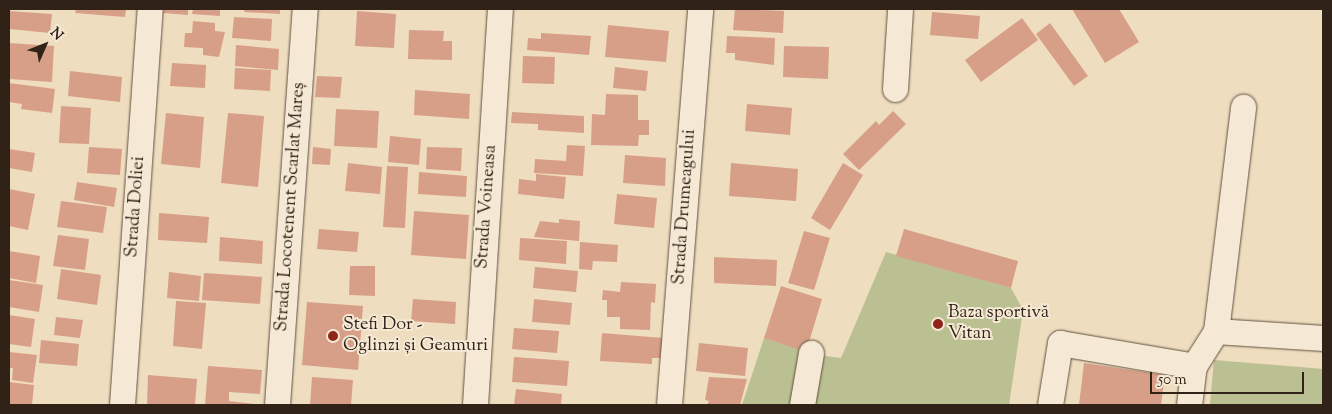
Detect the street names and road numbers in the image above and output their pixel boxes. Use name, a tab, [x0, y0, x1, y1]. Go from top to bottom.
street label: Strada Locotenent Scarlat Mareș	[272, 82, 310, 332]
street label: Strada Drumeagului	[669, 128, 701, 286]
street label: Strada Voineasa	[472, 144, 502, 270]
street label: Strada Doliei	[122, 156, 150, 258]

